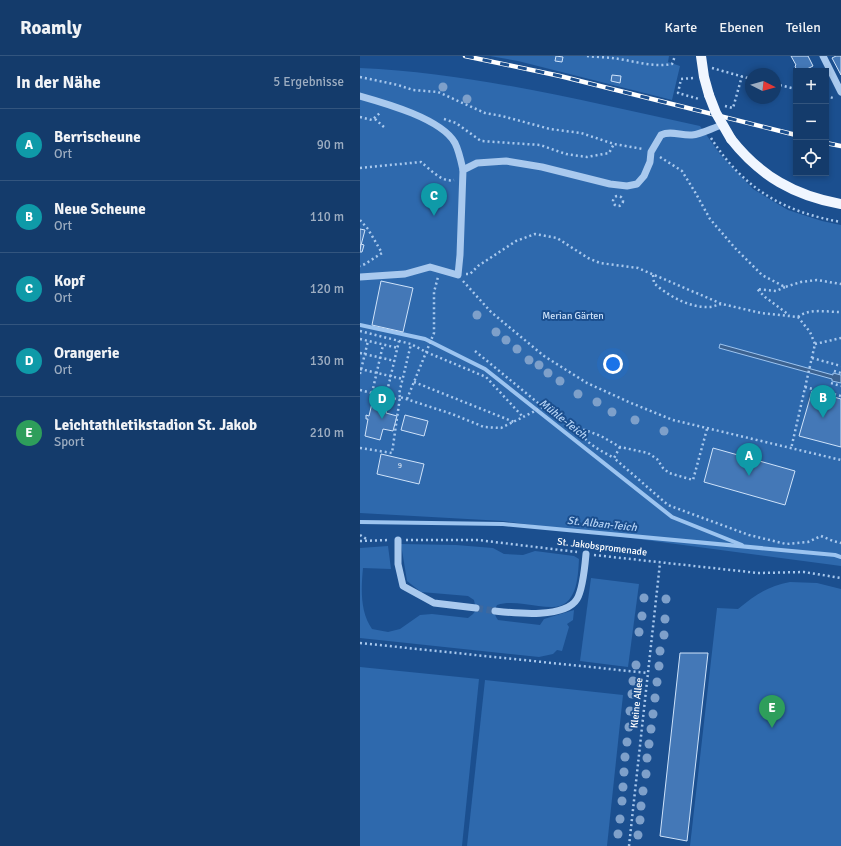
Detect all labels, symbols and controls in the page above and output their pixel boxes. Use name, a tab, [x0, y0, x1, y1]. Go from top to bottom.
text: Roamly	[20, 16, 82, 40]
text: Karte	[665, 19, 697, 36]
text: Ebenen	[719, 19, 764, 36]
text: Teilen	[786, 19, 821, 36]
north arrow	[745, 68, 781, 104]
map controls	[793, 68, 829, 176]
button: +	[793, 68, 829, 104]
text: In der Nähe	[16, 72, 101, 93]
text: 5 Ergebnisse	[273, 74, 344, 90]
button: −	[793, 104, 829, 140]
text: Berrischeune	[54, 128, 141, 146]
text: A	[25, 137, 33, 153]
text: 90 m	[317, 137, 344, 153]
button: locate	[793, 140, 829, 176]
text: Ort	[54, 146, 72, 162]
pin: C	[421, 183, 447, 216]
text: Neue Scheune	[54, 200, 146, 218]
text: B	[25, 209, 33, 225]
text: 110 m	[310, 209, 344, 225]
text: Ort	[54, 218, 72, 234]
text: Kopf	[54, 272, 84, 290]
text: C	[25, 281, 33, 297]
text: 120 m	[310, 281, 344, 297]
text: Ort	[54, 290, 72, 306]
park label: Merian Gärten	[542, 310, 604, 322]
text: Orangerie	[54, 344, 119, 362]
text: D	[25, 353, 33, 369]
text: 130 m	[310, 353, 344, 369]
your location	[603, 354, 623, 374]
text: Ort	[54, 362, 72, 378]
pin: B	[810, 385, 836, 418]
pin: D	[369, 386, 395, 419]
water label: Mühle-Teich	[537, 396, 590, 442]
text: Leichtathletikstadion St. Jakob	[54, 416, 257, 434]
text: E	[25, 425, 33, 441]
text: 210 m	[310, 425, 344, 441]
text: Sport	[54, 434, 84, 450]
pin: A	[736, 443, 762, 476]
house number: 9	[398, 460, 402, 470]
water label: St. Alban-Teich	[567, 514, 638, 534]
street label: St. Jakobspromenade	[556, 536, 648, 558]
street label: Kleine Allee	[628, 677, 646, 729]
pin: E	[759, 695, 785, 728]

